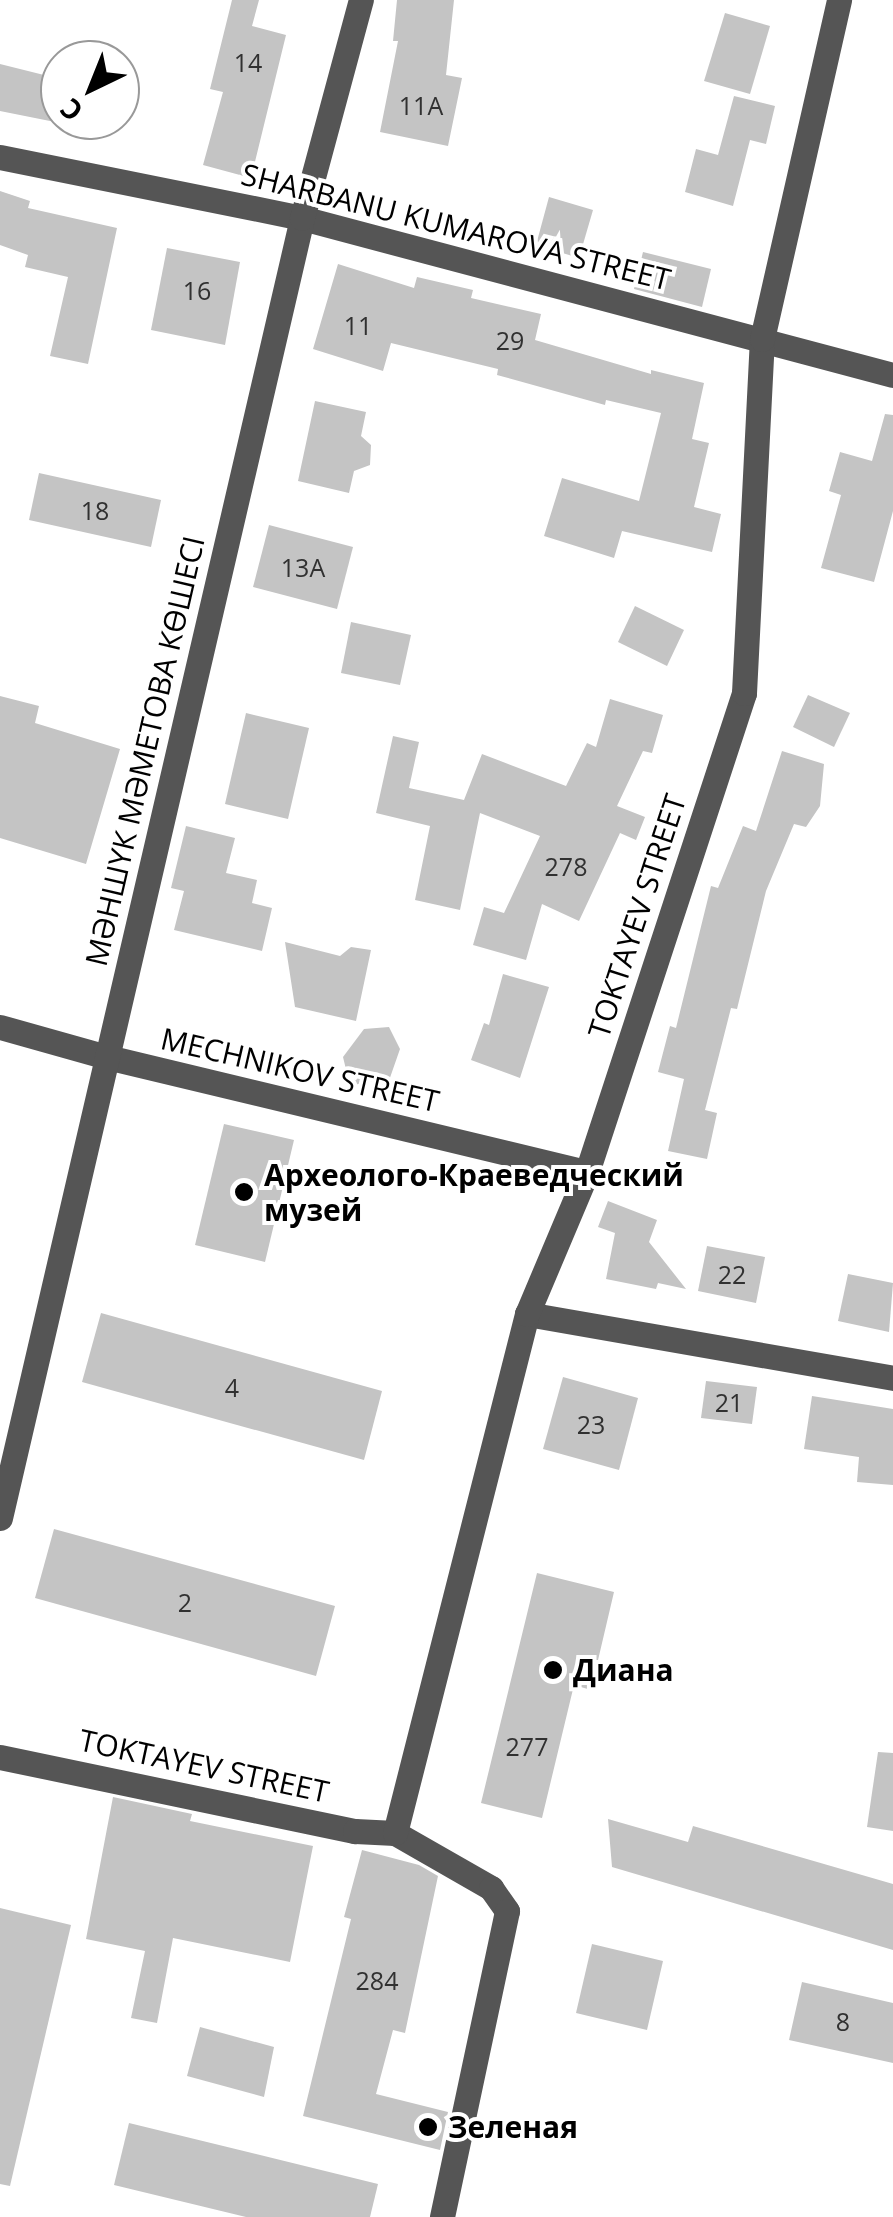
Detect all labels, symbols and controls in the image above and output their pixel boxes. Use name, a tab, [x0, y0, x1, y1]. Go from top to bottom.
north arrow	[40, 40, 140, 140]
house number: 14	[234, 47, 262, 77]
text: С	[51, 90, 90, 130]
house number: 11А	[399, 90, 443, 120]
street label: SHARBANU KUMAROVA STREET	[238, 156, 674, 298]
house number: 16	[183, 275, 211, 305]
house number: 11	[344, 310, 372, 340]
house number: 29	[496, 325, 524, 355]
house number: 18	[81, 495, 109, 525]
street label: МӘНШҮК МӘМЕТОВА КӨШЕСІ	[78, 533, 212, 969]
house number: 13А	[281, 552, 325, 582]
street label: TOKTAYEV STREET	[581, 790, 693, 1042]
house number: 278	[545, 851, 587, 881]
street label: MECHNIKOV STREET	[157, 1020, 443, 1120]
place label: Археолого-Краеведческий музей	[264, 1157, 684, 1228]
marker: Археолого-Краеведческий музей	[233, 1181, 255, 1203]
house number: 22	[718, 1259, 746, 1289]
house number: 4	[225, 1372, 239, 1402]
house number: 21	[715, 1387, 743, 1417]
house number: 23	[577, 1409, 605, 1439]
house number: 2	[178, 1587, 192, 1617]
place label: Диана	[573, 1652, 674, 1688]
marker: Диана	[542, 1659, 564, 1681]
street label: TOKTAYEV STREET	[76, 1722, 332, 1810]
house number: 277	[506, 1731, 548, 1761]
house number: 284	[356, 1965, 398, 1995]
house number: 8	[836, 2006, 850, 2036]
place label: Зеленая	[448, 2109, 578, 2145]
marker: Зеленая	[417, 2116, 439, 2138]

